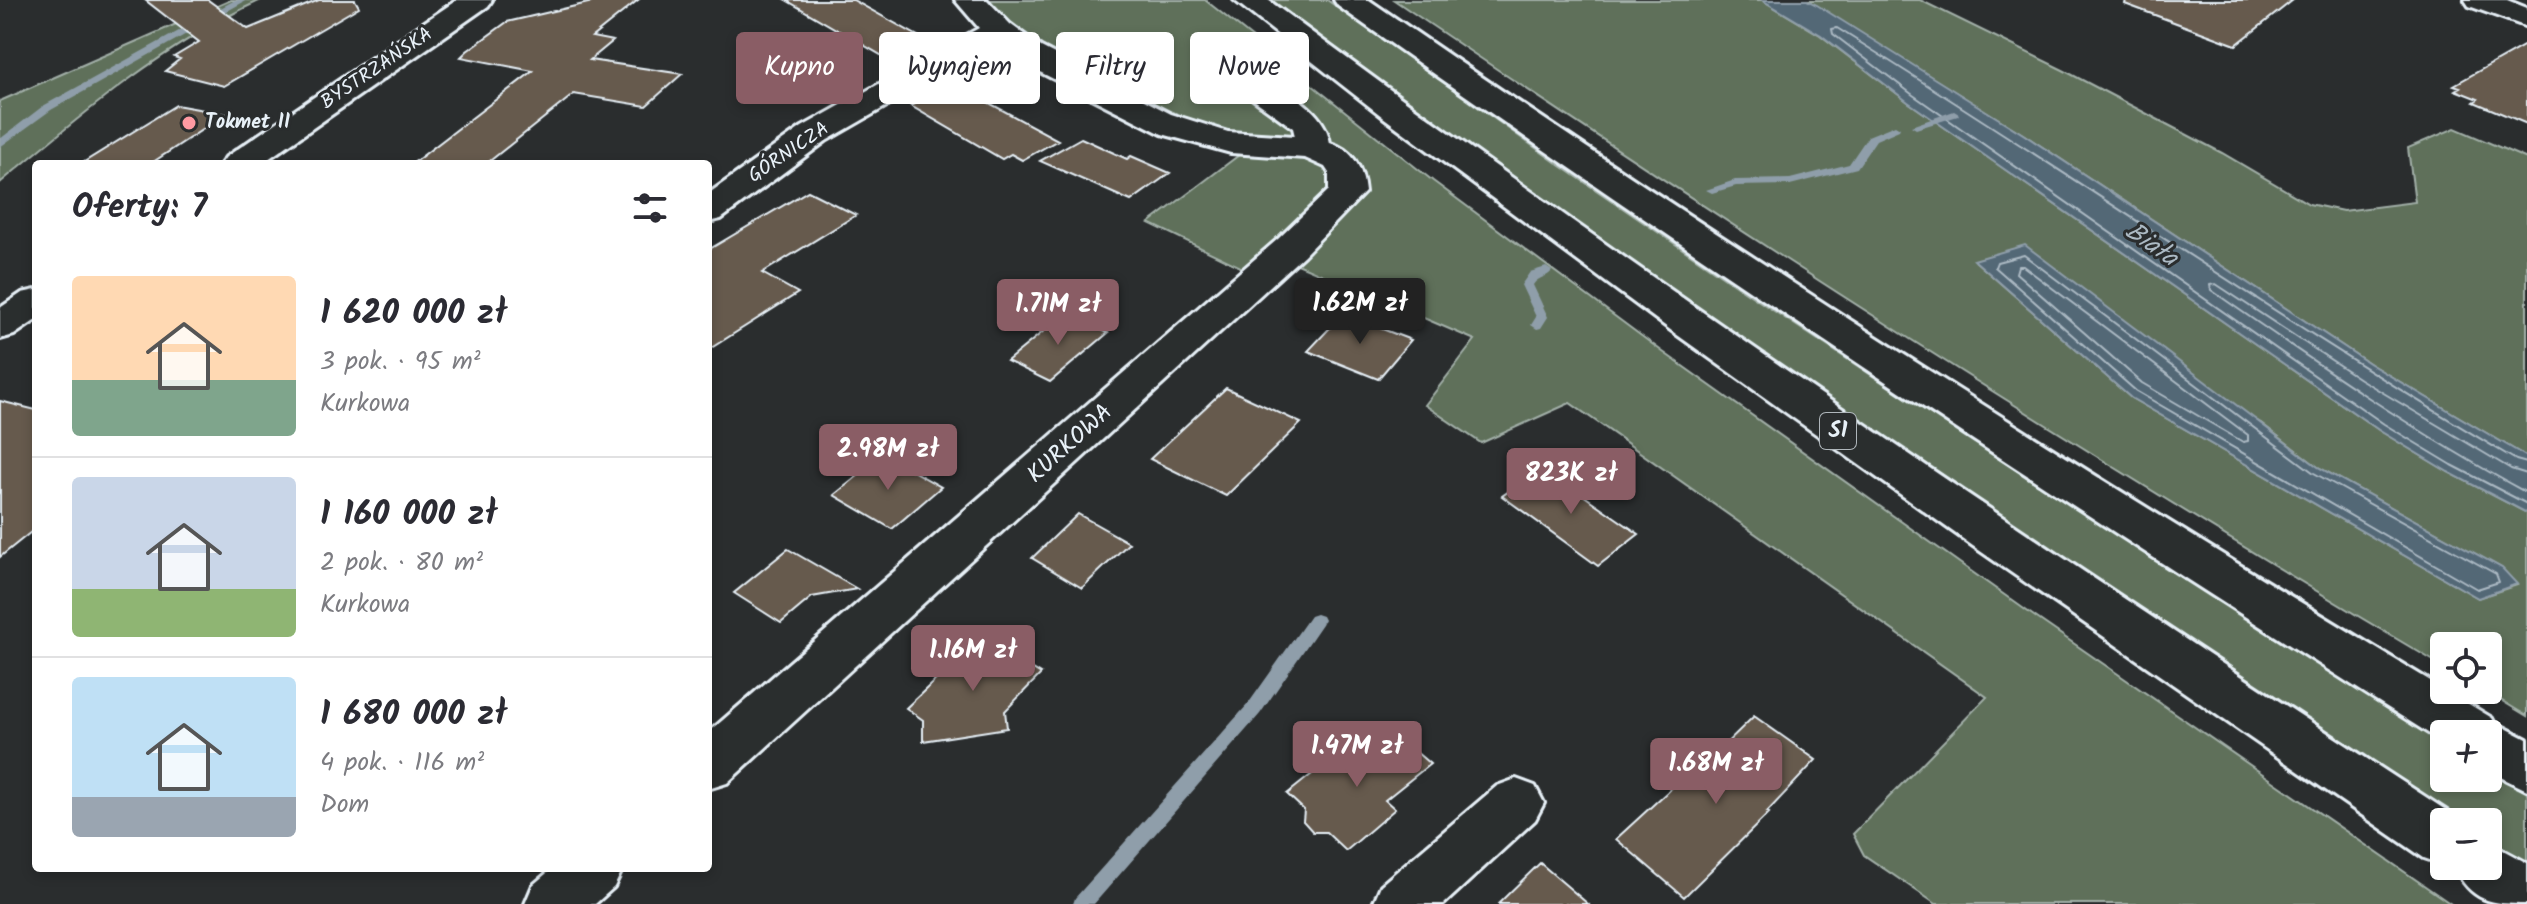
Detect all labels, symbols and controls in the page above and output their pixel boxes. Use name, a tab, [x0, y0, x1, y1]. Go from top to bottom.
street label: BYSTRZAŃSKA	[314, 19, 440, 119]
chip: Kupno	[736, 32, 863, 104]
chip: Wynajem	[879, 32, 1040, 104]
chip: Filtry	[1056, 32, 1174, 104]
chip: Nowe	[1190, 32, 1309, 104]
place label: Tokmet II	[205, 107, 290, 139]
marker: Tokmet II	[180, 114, 198, 132]
street label: GÓRNICZA	[742, 114, 836, 192]
text: Oferty: 7	[72, 181, 207, 235]
icon: filters	[628, 186, 672, 230]
water label: Biała	[2116, 212, 2188, 279]
pin: 1.62M zł	[1277, 278, 1443, 346]
pin: 1.71M zł	[975, 279, 1141, 347]
text: 1.62M zł	[1312, 283, 1408, 325]
text: 1.71M zł	[1015, 284, 1101, 326]
text: 1 620 000 zł	[320, 287, 507, 341]
icon: home	[136, 308, 232, 404]
text: 3 pok. · 95 m²	[320, 341, 481, 383]
text: Kurkowa	[320, 383, 410, 425]
street label: KURKOWA	[1018, 394, 1122, 494]
road number: S1	[1820, 413, 1856, 449]
pin: 2.98M zł	[805, 424, 971, 492]
text: 2.98M zł	[837, 429, 939, 471]
pin: 823K zł	[1497, 448, 1645, 516]
text: 823K zł	[1525, 453, 1617, 495]
text: 1 160 000 zł	[320, 488, 497, 542]
icon: home	[136, 509, 232, 605]
text: 2 pok. · 80 m²	[320, 542, 483, 584]
text: Kurkowa	[320, 584, 410, 626]
pin: 1.16M zł	[890, 625, 1056, 693]
text: 1.16M zł	[929, 630, 1017, 672]
map controls	[2430, 632, 2502, 880]
button: locate	[2430, 632, 2502, 704]
text: 1 680 000 zł	[320, 688, 507, 742]
icon: home	[136, 709, 232, 805]
button: +	[2430, 720, 2502, 792]
pin: 1.47M zł	[1274, 721, 1440, 789]
text: 1.47M zł	[1311, 726, 1403, 768]
pin: 1.68M zł	[1633, 738, 1799, 806]
text: 4 pok. · 116 m²	[320, 742, 484, 784]
text: 1.68M zł	[1668, 743, 1764, 785]
text: Dom	[320, 784, 369, 826]
button: −	[2430, 808, 2502, 880]

